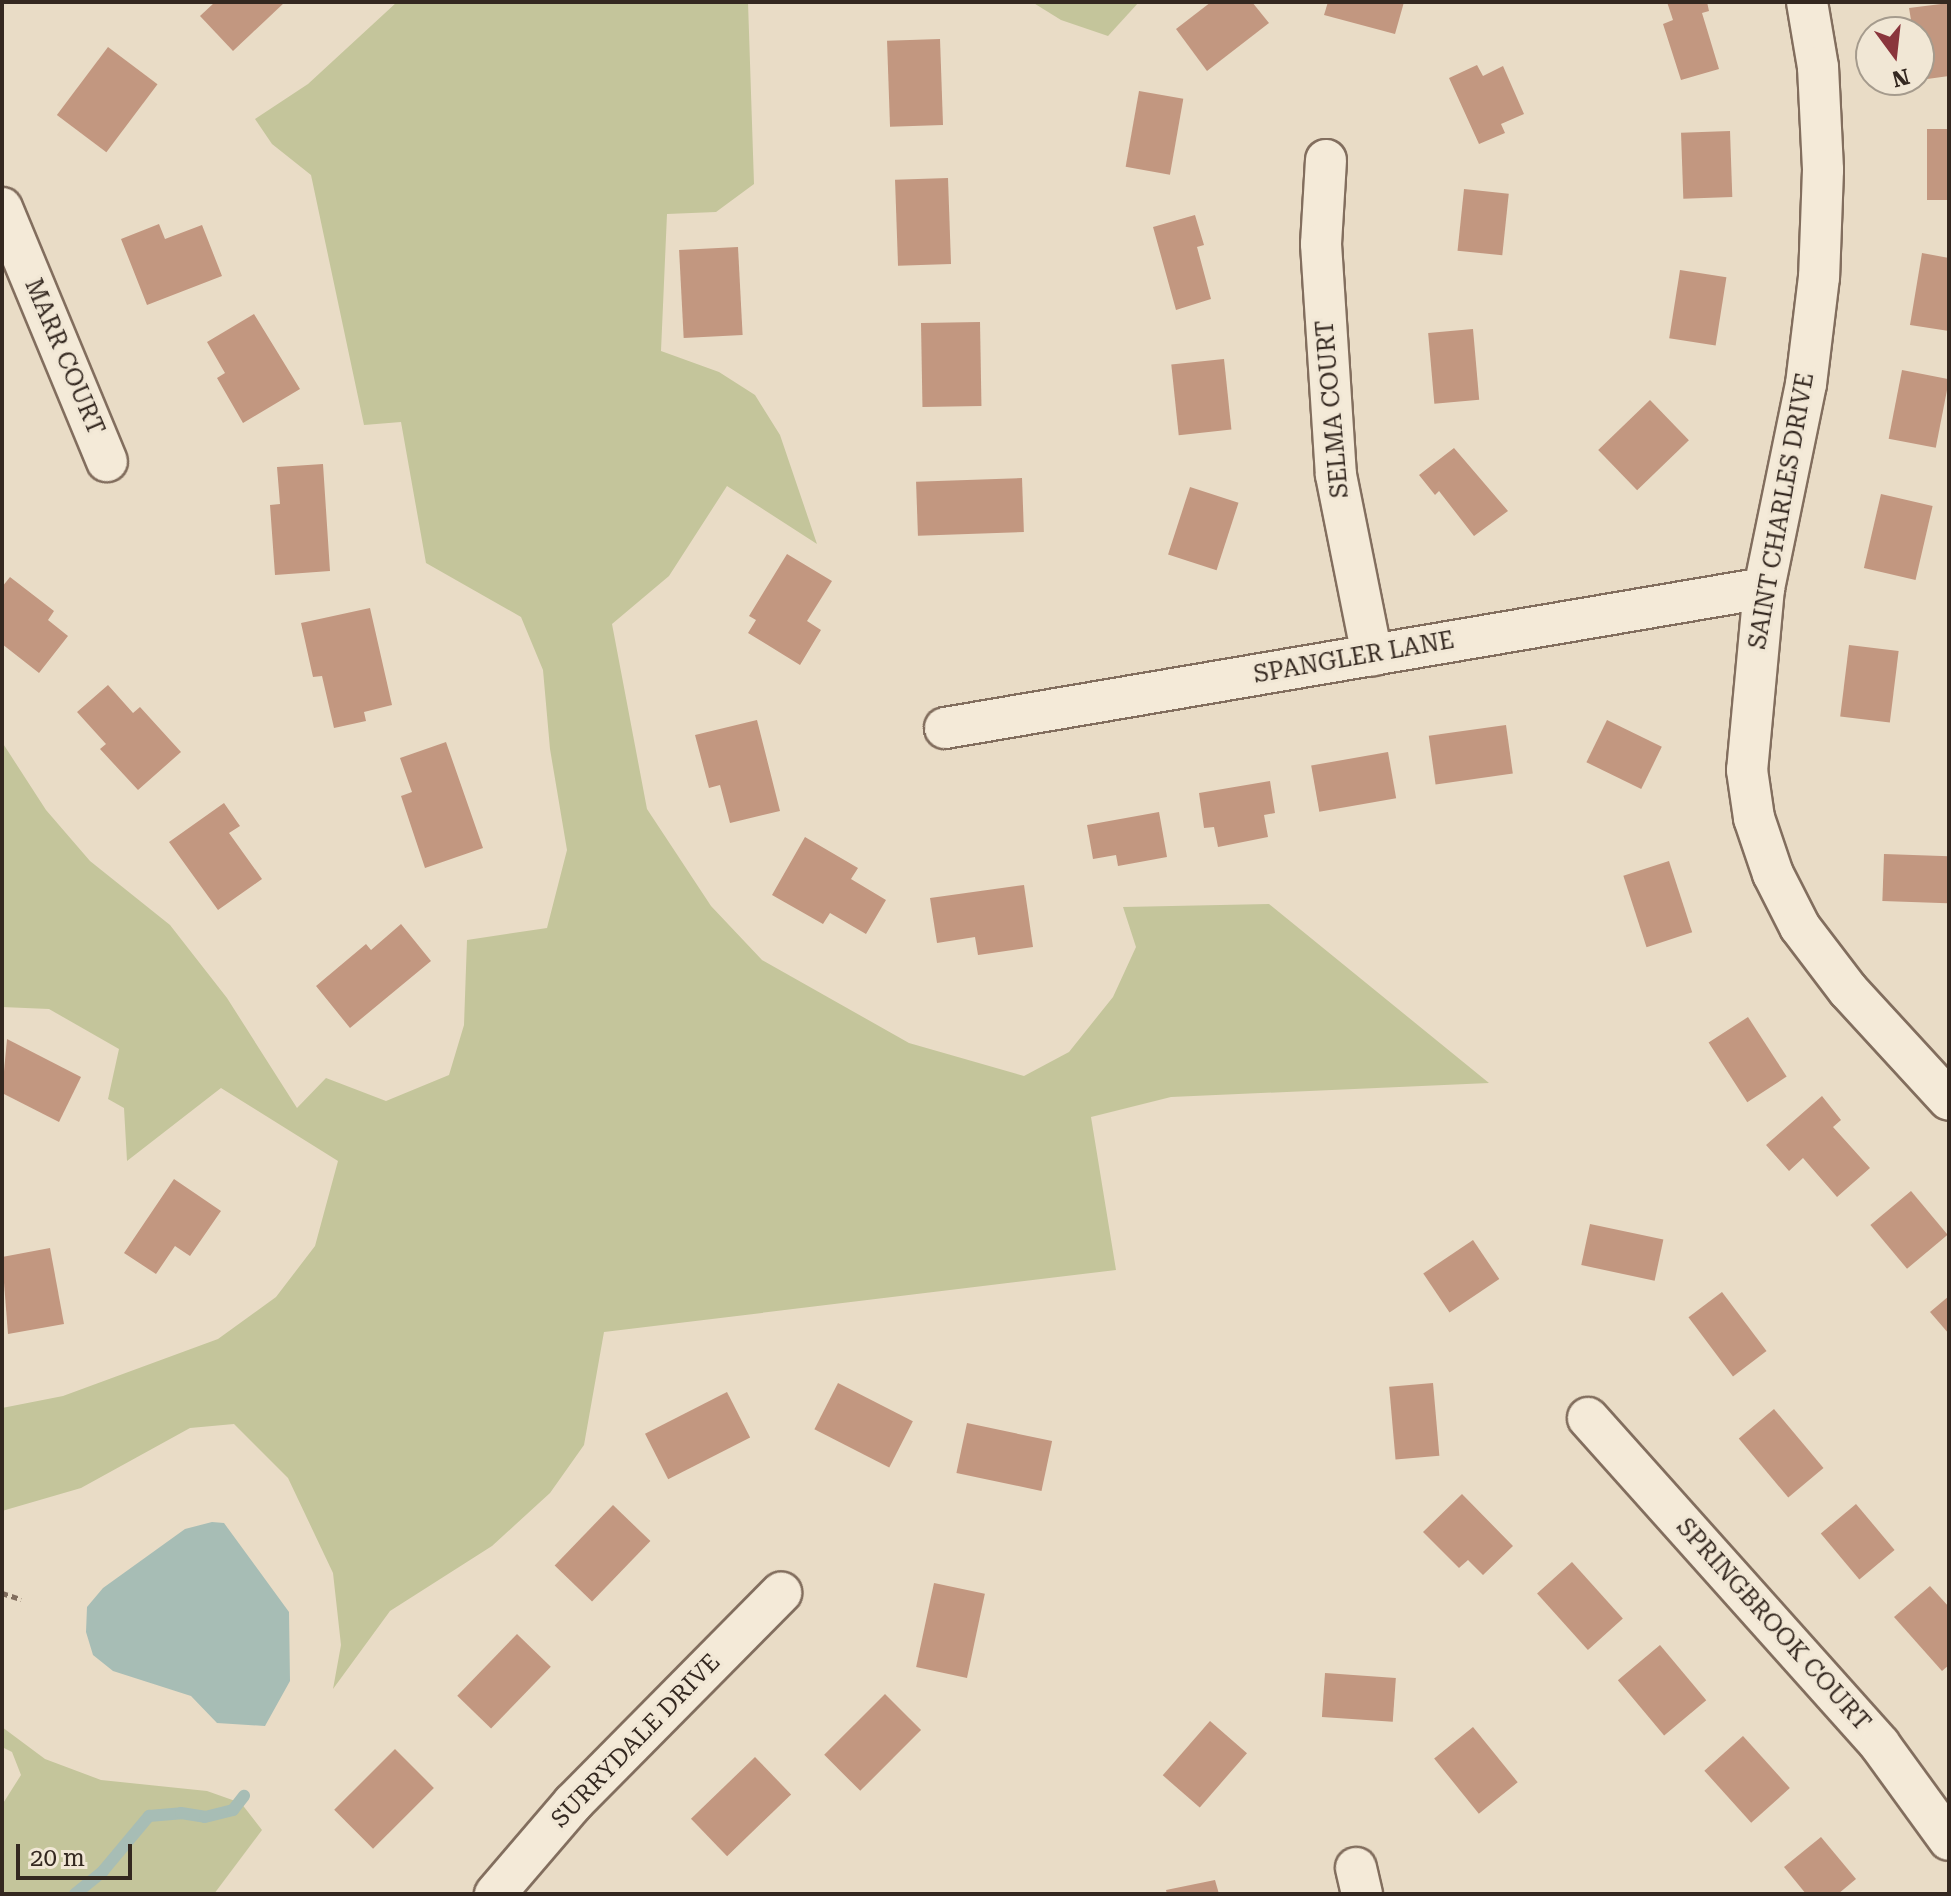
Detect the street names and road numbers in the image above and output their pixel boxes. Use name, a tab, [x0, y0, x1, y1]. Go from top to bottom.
street label: MARR COURT	[18, 275, 110, 439]
street label: SELMA COURT	[1311, 319, 1355, 499]
street label: SAINT CHARLES DRIVE	[1743, 371, 1821, 651]
street label: SPANGLER LANE	[1251, 626, 1457, 690]
street label: SPRINGBROOK COURT	[1670, 1513, 1876, 1737]
street label: SURRYDALE DRIVE	[546, 1648, 726, 1834]

